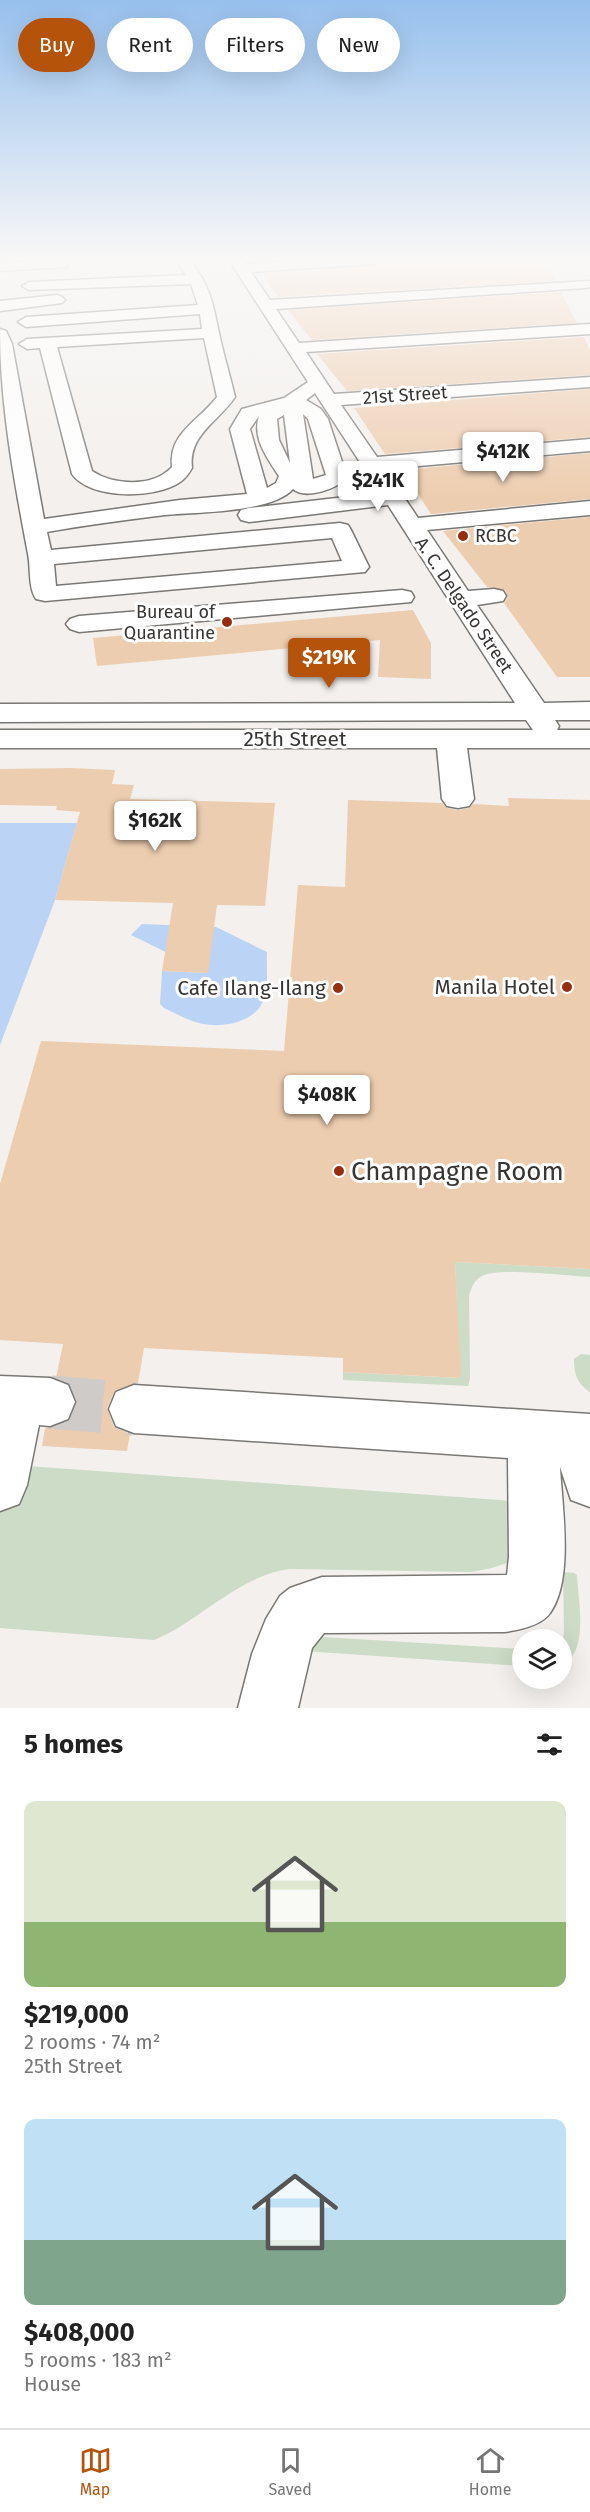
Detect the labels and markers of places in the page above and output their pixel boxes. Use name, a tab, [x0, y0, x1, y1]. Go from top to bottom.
pin: $412K	[461, 432, 545, 483]
pin: $241K	[336, 461, 420, 512]
place label: RCBC	[475, 525, 517, 547]
marker: RCBC	[456, 529, 470, 543]
place label: Bureau of Quarantine	[124, 601, 217, 644]
marker: Bureau of Quarantine	[220, 615, 234, 629]
pin: $219K	[287, 638, 371, 689]
pin: $162K	[113, 801, 197, 852]
place label: Manila Hotel	[435, 974, 555, 1000]
place label: Cafe Ilang-Ilang	[177, 975, 326, 1001]
marker: Manila Hotel	[560, 980, 574, 994]
marker: Cafe Ilang-Ilang	[331, 981, 345, 995]
pin: $408K	[285, 1075, 369, 1126]
place label: Champagne Room	[351, 1156, 564, 1187]
marker: Champagne Room	[332, 1164, 346, 1178]

